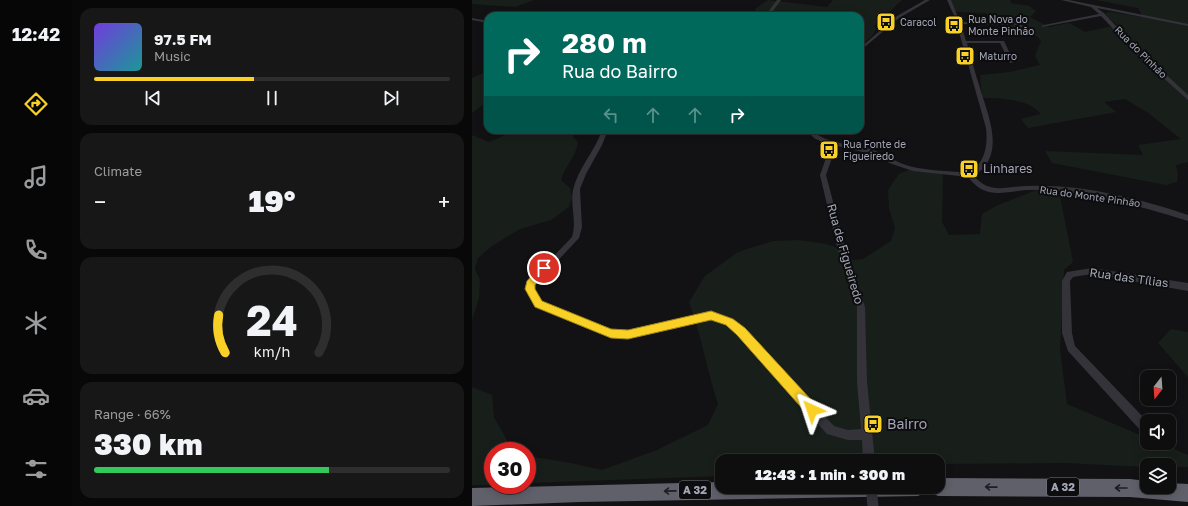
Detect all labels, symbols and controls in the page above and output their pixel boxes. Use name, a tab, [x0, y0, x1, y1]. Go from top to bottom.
bus stop icon: Caracol	[875, 11, 897, 33]
place label: Rua Nova do Monte Pinhão	[968, 13, 1034, 37]
bus stop icon: Rua Nova do Monte Pinhão	[943, 14, 965, 36]
place label: Caracol	[900, 16, 937, 28]
text: 12:42	[12, 23, 60, 45]
street label: Rua do Pinhão	[1112, 23, 1170, 81]
text: 280 m	[562, 26, 647, 59]
icon: right	[496, 28, 548, 80]
text: 97.5 FM	[154, 30, 212, 48]
bus stop icon: Maturro	[954, 45, 976, 67]
text: Music	[154, 48, 191, 64]
place label: Maturro	[979, 50, 1017, 62]
text: Rua do Bairro	[562, 60, 678, 82]
icon: previous	[142, 87, 164, 109]
icon: pause	[261, 87, 283, 109]
icon: next	[380, 87, 402, 109]
icon: directions	[22, 90, 50, 118]
icon: left	[600, 104, 622, 126]
icon: ahead	[642, 104, 664, 126]
icon: ahead	[684, 104, 706, 126]
icon: right	[726, 104, 748, 126]
place label: Rua Fonte de Figueiredo	[843, 138, 906, 162]
bus stop icon: Rua Fonte de Figueiredo	[818, 139, 840, 161]
bus stop icon: Linhares	[958, 158, 980, 180]
place label: Linhares	[983, 161, 1032, 176]
icon: music	[22, 163, 50, 191]
text: Climate	[94, 163, 142, 179]
text: 19°	[248, 183, 296, 219]
street label: Rua do Monte Pinhão	[1039, 183, 1141, 209]
text: −	[94, 188, 106, 215]
text: +	[438, 188, 450, 215]
street label: Rua de Figueiredo	[824, 202, 867, 306]
icon: phone	[22, 236, 50, 264]
pin	[527, 251, 561, 285]
icon: arrive	[533, 257, 555, 279]
street label: Rua das Tílias	[1089, 265, 1170, 290]
text: 24	[246, 295, 298, 345]
icon: climate	[22, 309, 50, 337]
text: km/h	[254, 343, 290, 360]
north arrow	[1140, 370, 1176, 406]
map controls	[1140, 370, 1176, 494]
icon: car	[22, 382, 50, 410]
position arrow	[791, 389, 833, 431]
text: Range · 66%	[94, 406, 171, 422]
bus stop icon: Bairro	[862, 413, 884, 435]
button: sound	[1140, 414, 1176, 450]
place label: Bairro	[887, 415, 927, 432]
text: 330 km	[94, 426, 203, 462]
speed limit sign: 30	[484, 442, 536, 494]
icon: filters	[22, 455, 50, 483]
button: layers	[1140, 458, 1176, 494]
text: 12:43 · 1 min · 300 m	[755, 465, 905, 483]
road number: A 32	[1047, 478, 1079, 496]
road number: A 32	[679, 481, 711, 499]
one-way arrow	[985, 483, 998, 491]
one-way arrow	[1115, 484, 1128, 492]
one-way arrow	[664, 487, 677, 495]

